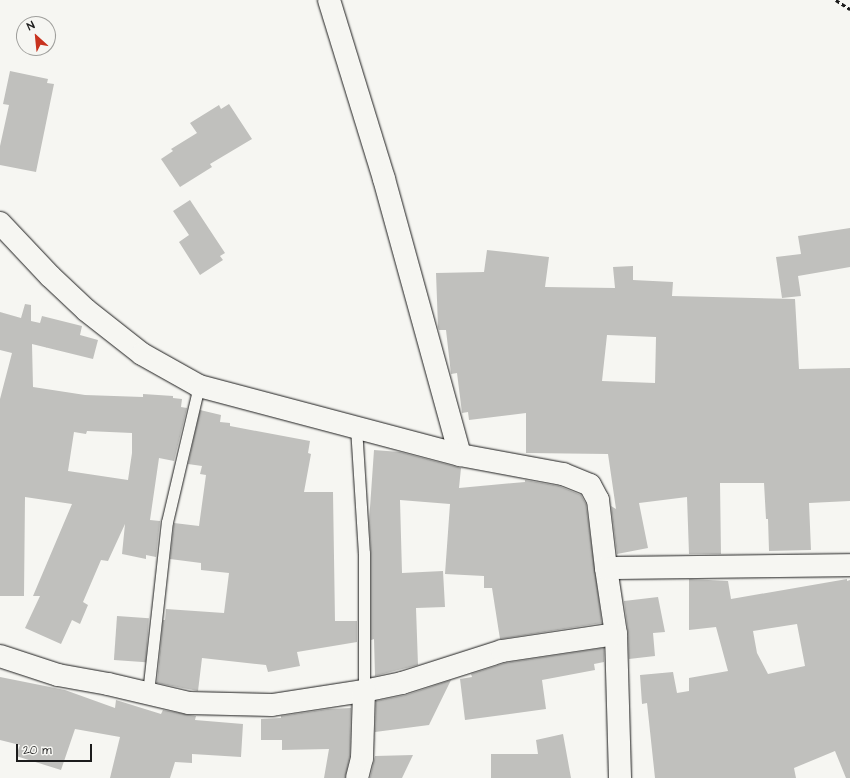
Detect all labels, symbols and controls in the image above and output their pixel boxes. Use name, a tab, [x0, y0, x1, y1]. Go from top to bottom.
north arrow	[16, 16, 56, 56]
text: N	[24, 18, 37, 34]
scale bar	[18, 736, 94, 762]
text: 20 m	[23, 742, 52, 759]

